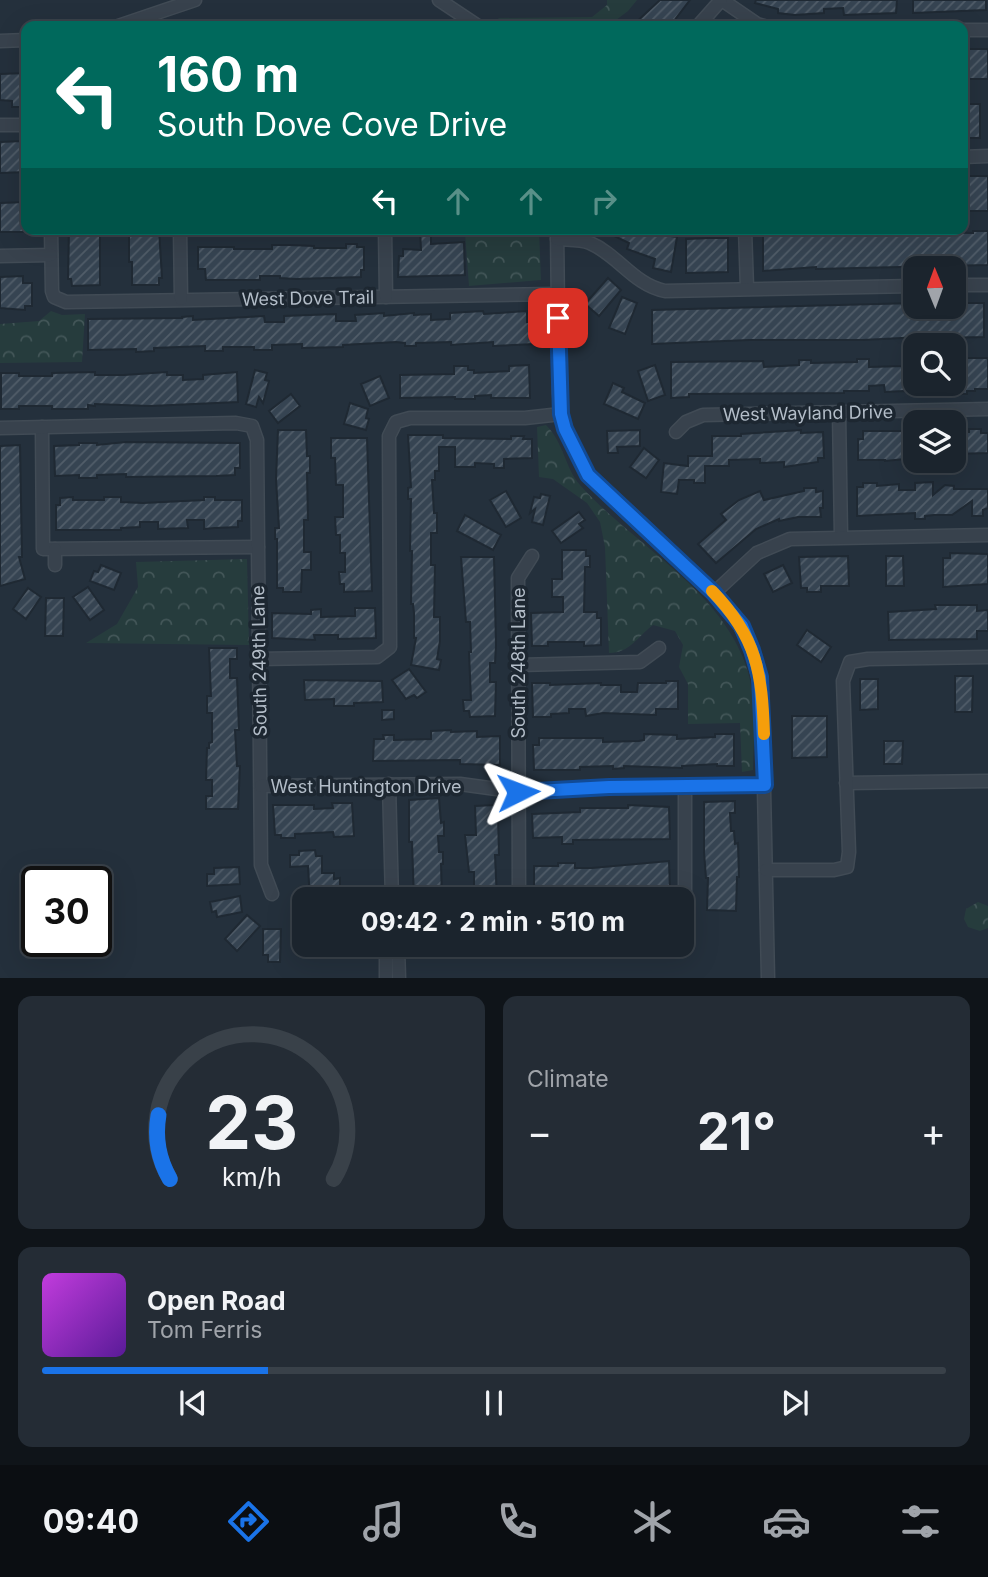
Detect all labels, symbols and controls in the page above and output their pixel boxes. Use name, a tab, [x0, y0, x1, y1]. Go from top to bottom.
text: 160 m	[157, 45, 299, 104]
icon: left	[42, 49, 133, 140]
text: South Dove Cove Drive	[157, 105, 507, 144]
icon: left	[366, 182, 404, 220]
icon: ahead	[439, 182, 477, 220]
icon: ahead	[512, 182, 550, 220]
icon: right	[585, 182, 623, 220]
north arrow	[903, 256, 966, 318]
map controls	[903, 256, 966, 473]
street label: West Dove Trail	[241, 286, 375, 310]
pin	[528, 288, 588, 348]
icon: arrive	[539, 299, 577, 337]
button: search	[903, 333, 966, 396]
street label: West Wayland Drive	[723, 401, 893, 425]
button: layers	[903, 410, 966, 473]
street label: South 249th Lane	[247, 585, 271, 737]
street label: South 248th Lane	[508, 587, 529, 739]
position arrow	[481, 755, 555, 829]
street label: West Huntington Drive	[270, 776, 462, 797]
speed limit sign: 30	[21, 866, 112, 957]
text: 09:42 · 2 min · 510 m	[361, 906, 625, 937]
text: Climate	[527, 1065, 609, 1093]
text: 23	[205, 1078, 298, 1167]
text: 21°	[697, 1100, 776, 1163]
text: −	[527, 1109, 552, 1155]
text: +	[921, 1109, 946, 1155]
text: km/h	[222, 1161, 281, 1191]
text: Open Road	[147, 1285, 286, 1316]
text: Tom Ferris	[147, 1316, 262, 1344]
icon: previous	[174, 1384, 212, 1422]
icon: pause	[475, 1384, 513, 1422]
icon: next	[776, 1384, 814, 1422]
icon: directions	[224, 1497, 273, 1546]
icon: music	[359, 1497, 408, 1546]
icon: phone	[493, 1497, 542, 1546]
icon: climate	[628, 1497, 677, 1546]
icon: car	[762, 1497, 811, 1546]
icon: filters	[896, 1497, 945, 1546]
text: 09:40	[43, 1502, 139, 1541]

